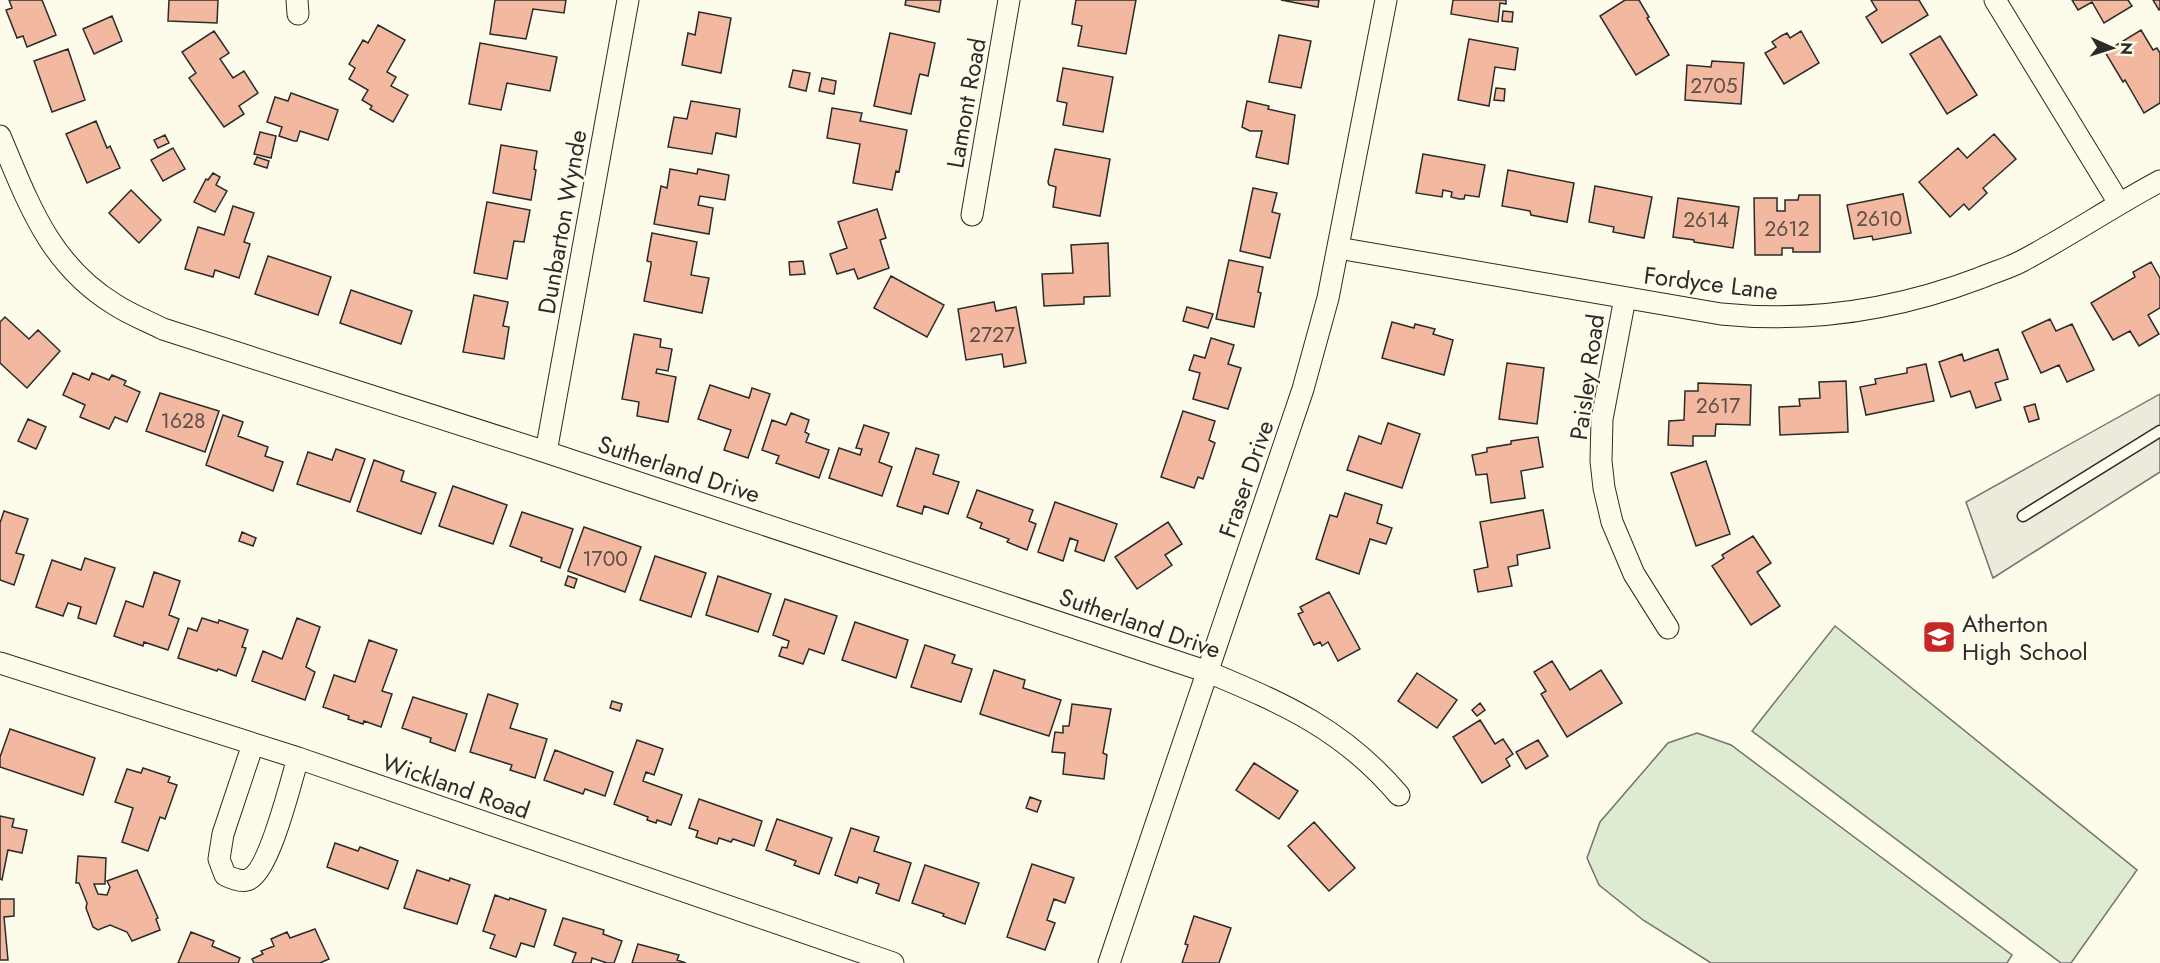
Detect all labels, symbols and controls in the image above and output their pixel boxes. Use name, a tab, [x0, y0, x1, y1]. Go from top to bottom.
north arrow	[2082, 18, 2142, 78]
street label: Lamont Road	[937, 35, 995, 171]
text: N	[2115, 42, 2138, 56]
house number: 2705	[1690, 71, 1738, 101]
street label: Dunbarton Wynde	[529, 127, 595, 317]
house number: 2610	[1856, 204, 1902, 234]
house number: 2614	[1683, 205, 1729, 235]
house number: 2612	[1764, 214, 1810, 244]
street label: Fordyce Lane	[1642, 257, 1780, 309]
street label: Paisley Road	[1561, 312, 1613, 442]
house number: 2727	[969, 320, 1015, 350]
house number: 2617	[1696, 391, 1740, 421]
house number: 1628	[161, 406, 205, 436]
street label: Fraser Drive	[1210, 416, 1282, 542]
street label: Sutherland Drive	[593, 426, 765, 512]
house number: 1700	[582, 544, 628, 574]
street label: Sutherland Drive	[1055, 579, 1225, 667]
place label: Atherton High School	[1962, 606, 2088, 669]
school or university icon: Atherton High School	[1921, 619, 1957, 655]
street label: Wickland Road	[377, 744, 535, 828]

